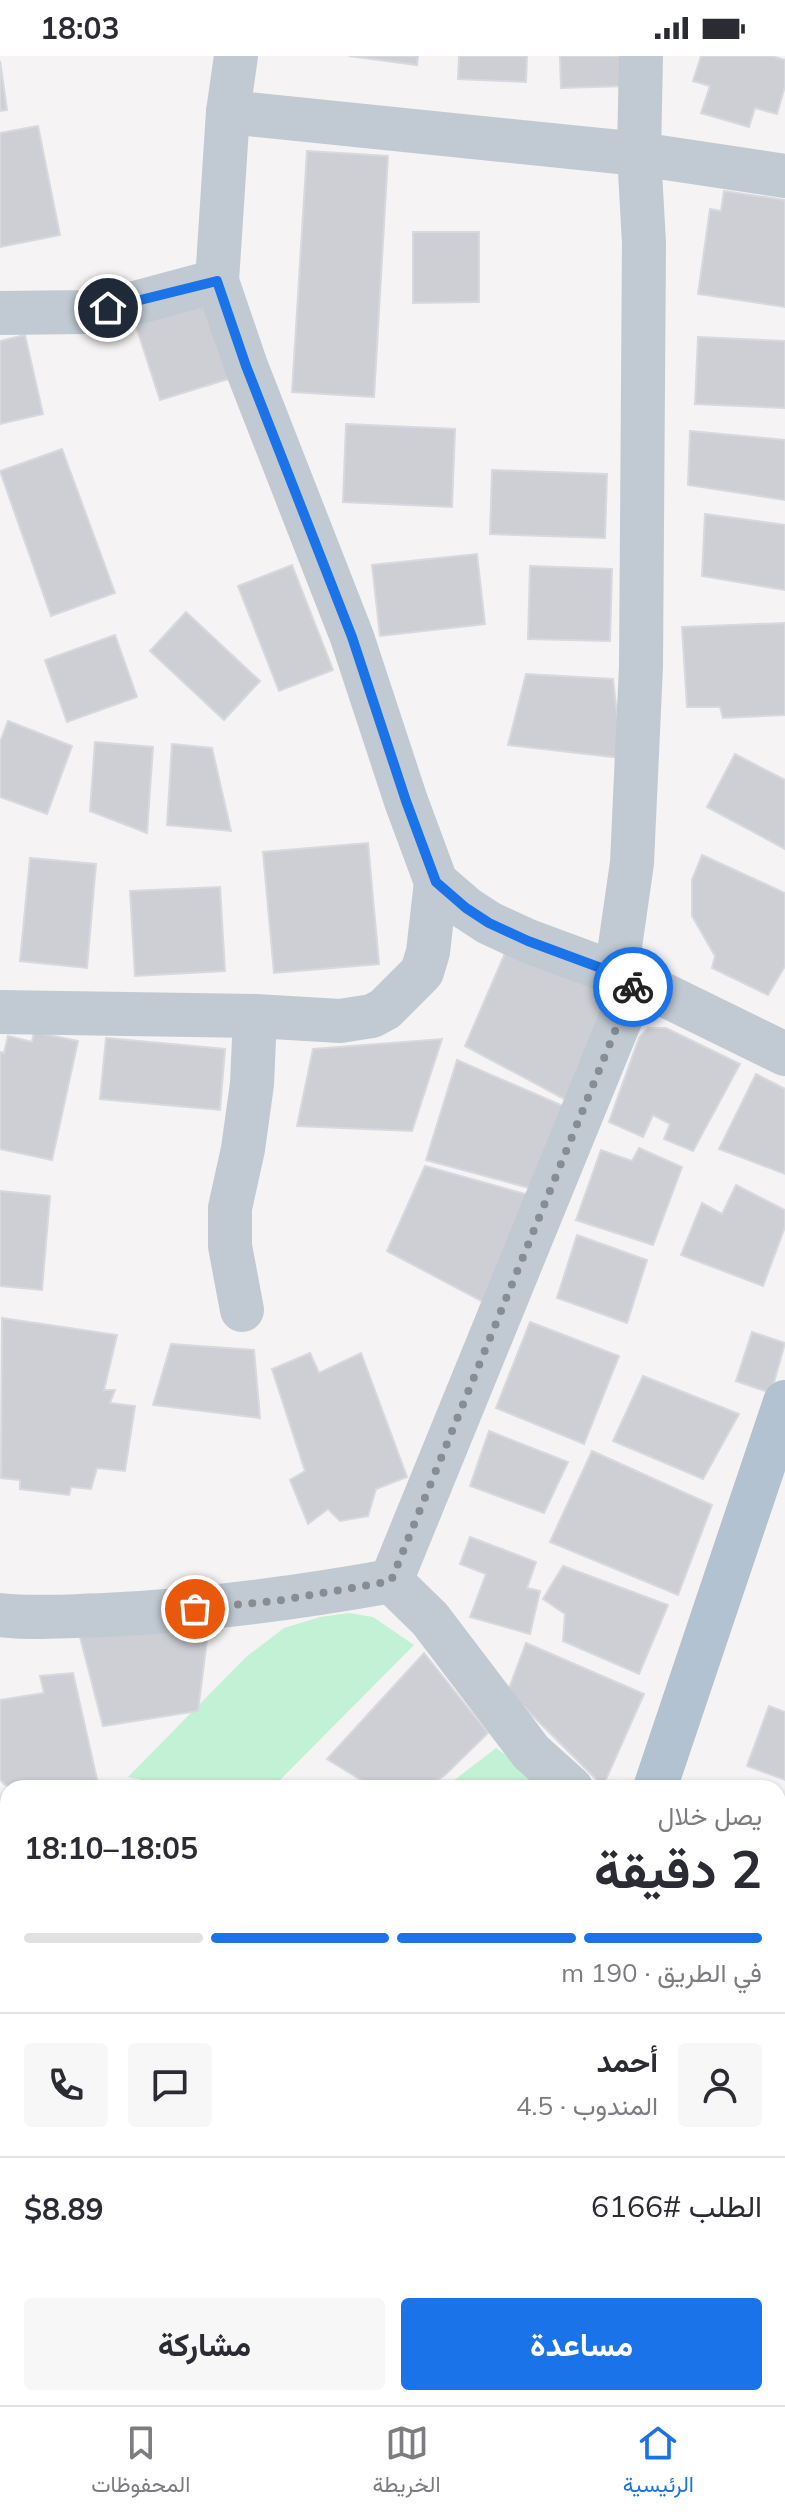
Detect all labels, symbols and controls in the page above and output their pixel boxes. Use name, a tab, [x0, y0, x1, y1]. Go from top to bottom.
text: 18:03	[40, 9, 119, 47]
pin	[74, 274, 142, 342]
icon: home	[86, 286, 130, 330]
courier	[593, 947, 673, 1027]
icon: bike	[611, 965, 655, 1009]
pin	[161, 1575, 229, 1643]
icon: bag	[173, 1587, 217, 1631]
text: يصل خلال	[658, 1799, 762, 1832]
text: 18:05–18:10	[24, 1829, 198, 1867]
text: 2 دقيقة	[594, 1836, 762, 1901]
text: في الطريق · 190 m	[561, 1956, 762, 1989]
text: أحمد	[596, 2042, 658, 2080]
button: phone	[24, 2043, 108, 2127]
button: chat	[128, 2043, 212, 2127]
button: person	[678, 2043, 762, 2127]
text: المندوب · 4.5	[516, 2089, 658, 2122]
text: الطلب #6166	[591, 2187, 762, 2225]
text: $8.89	[24, 2190, 103, 2228]
button: مشاركة	[24, 2298, 385, 2390]
button: مساعدة	[401, 2298, 762, 2390]
tab: المحفوظات	[91, 2421, 190, 2504]
tab: الخريطة	[372, 2421, 441, 2504]
tab: الرئيسية	[623, 2421, 694, 2504]

